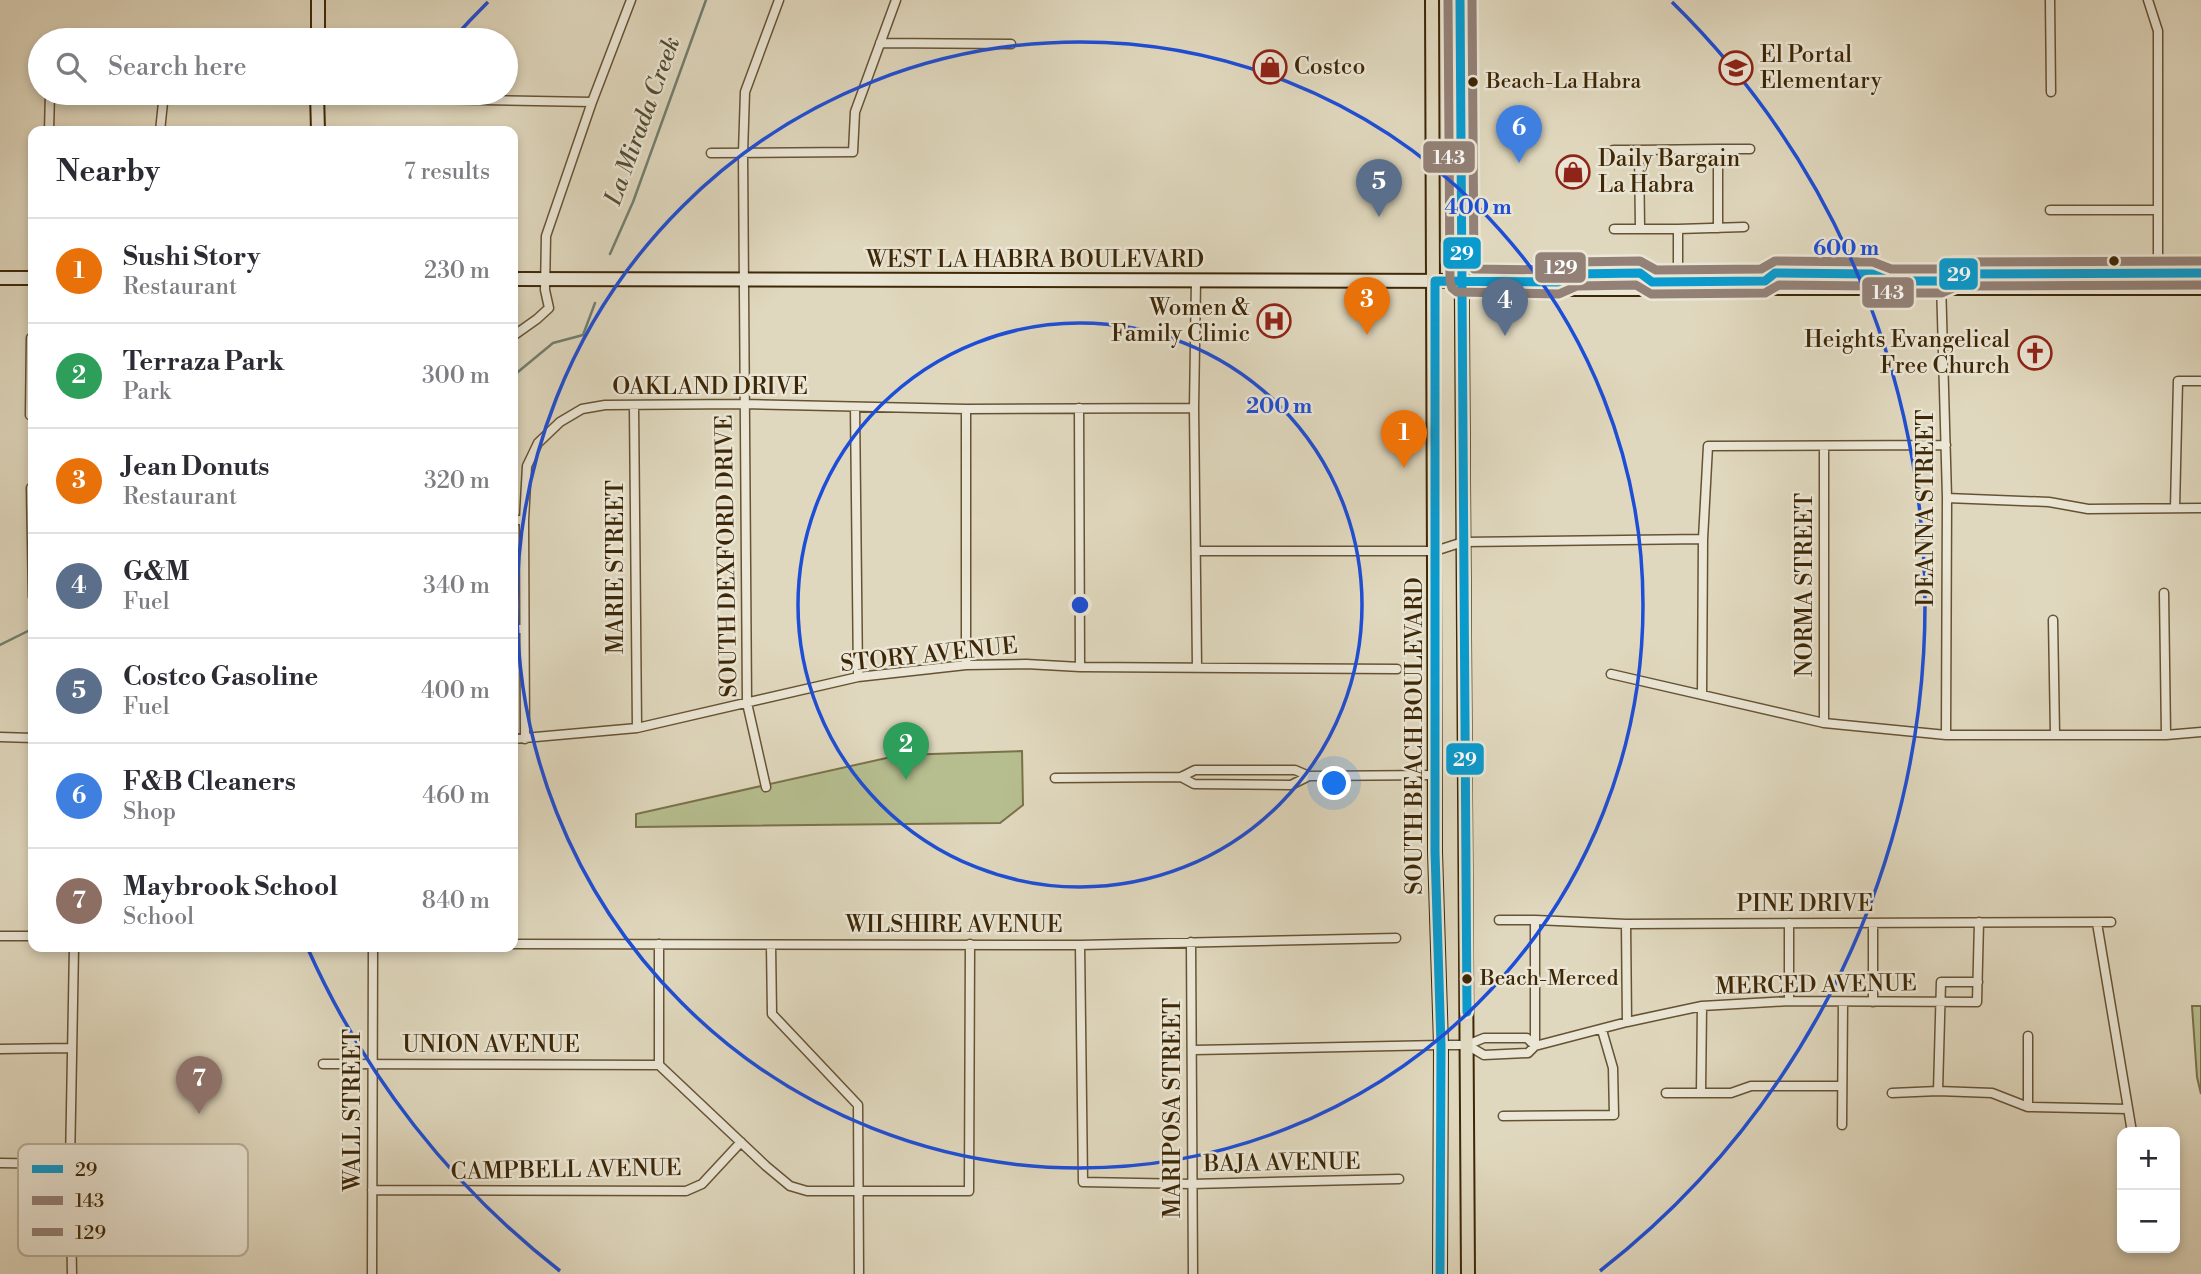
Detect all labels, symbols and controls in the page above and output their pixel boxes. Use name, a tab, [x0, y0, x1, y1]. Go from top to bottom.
search box	[28, 28, 518, 105]
water label: La Mirada Creek	[598, 33, 687, 210]
place label: El Portal Elementary	[1760, 41, 1883, 95]
icon: search	[52, 48, 90, 86]
shop icon: Costco	[1251, 48, 1289, 86]
school or university icon: El Portal Elementary	[1717, 49, 1755, 87]
text: Search here	[108, 51, 247, 83]
place label: Costco	[1294, 53, 1365, 81]
place label: Beach-La Habra	[1485, 69, 1642, 95]
marker: Beach-La Habra	[1466, 75, 1480, 89]
pin: 6	[1496, 105, 1542, 163]
line badge: 143	[1422, 140, 1476, 174]
place label: Daily Bargain La Habra	[1598, 145, 1741, 199]
text: 143	[1433, 146, 1465, 170]
text: Nearby	[56, 153, 160, 191]
shop icon: Daily Bargain La Habra	[1554, 153, 1592, 191]
text: 7 results	[404, 158, 490, 186]
pin: 5	[1356, 159, 1402, 217]
text: 400 m	[1444, 195, 1512, 221]
line badge: 29	[1442, 236, 1482, 270]
text: 600 m	[1813, 236, 1879, 262]
text: Sushi Story	[123, 241, 260, 273]
text: 29	[1450, 242, 1474, 266]
street label: WEST LA HABRA BOULEVARD	[865, 246, 1204, 274]
line badge: 129	[1534, 251, 1587, 284]
unlabelled marker	[2107, 254, 2121, 268]
text: 129	[1544, 256, 1578, 280]
text: 1	[73, 257, 85, 285]
text: 230 m	[424, 257, 490, 285]
line badge: 29	[1938, 257, 1979, 291]
text: 29	[1947, 263, 1971, 287]
text: Restaurant	[123, 273, 237, 301]
line badge: 143	[1861, 276, 1915, 309]
pin: 3	[1344, 277, 1390, 335]
pin: 4	[1482, 278, 1528, 336]
text: 143	[1872, 281, 1904, 305]
place label: Women & Family Clinic	[1111, 294, 1251, 348]
hospital icon: Women & Family Clinic	[1255, 302, 1293, 340]
place label: Heights Evangelical Free Church	[1804, 326, 2010, 380]
church icon: Heights Evangelical Free Church	[2016, 334, 2054, 372]
text: Terraza Park	[123, 346, 284, 378]
text: 2	[72, 362, 86, 390]
text: 300 m	[422, 362, 490, 390]
street label: OAKLAND DRIVE	[612, 373, 808, 401]
text: Park	[123, 378, 171, 406]
text: 200 m	[1246, 394, 1312, 420]
pin: 1	[1381, 410, 1427, 468]
street label: DEANNA STREET	[1912, 410, 1940, 606]
street label: SOUTH DEXFORD DRIVE	[711, 414, 743, 698]
text: Jean Donuts	[123, 451, 270, 483]
text: 3	[72, 467, 86, 495]
text: 320 m	[424, 467, 490, 495]
street label: MARIE STREET	[602, 480, 630, 654]
text: Restaurant	[123, 483, 237, 511]
street label: NORMA STREET	[1791, 493, 1819, 677]
text: G&M	[123, 556, 189, 588]
text: 4	[71, 572, 87, 600]
text: 340 m	[423, 572, 490, 600]
street label: SOUTH BEACH BOULEVARD	[1401, 577, 1429, 895]
text: Fuel	[123, 588, 169, 616]
centre of rings	[1068, 593, 1092, 617]
street label: STORY AVENUE	[839, 632, 1019, 678]
text: Costco Gasoline	[123, 661, 318, 693]
text: 5	[72, 677, 86, 705]
text: 400 m	[421, 677, 490, 705]
text: Fuel	[123, 693, 169, 721]
pin: 2	[883, 722, 929, 780]
line badge: 29	[1445, 742, 1485, 776]
text: 29	[1453, 748, 1477, 772]
text: F&B Cleaners	[123, 766, 296, 798]
your location	[1317, 766, 1351, 800]
text: 6	[72, 782, 86, 810]
text: 460 m	[422, 782, 490, 810]
text: Shop	[123, 798, 176, 826]
text: Maybrook School	[123, 871, 338, 903]
text: 7	[72, 887, 86, 915]
text: 840 m	[422, 887, 490, 915]
street label: PINE DRIVE	[1737, 890, 1874, 918]
text: School	[123, 903, 194, 931]
street label: WILSHIRE AVENUE	[844, 911, 1063, 939]
place label: Beach-Merced	[1479, 966, 1618, 992]
street label: MERCED AVENUE	[1715, 969, 1917, 1001]
marker: Beach-Merced	[1460, 972, 1474, 986]
street label: MARIPOSA STREET	[1159, 998, 1187, 1218]
street label: WALL STREET	[339, 1029, 367, 1192]
street label: UNION AVENUE	[402, 1031, 580, 1059]
pin: 7	[176, 1056, 222, 1114]
map controls	[2117, 1127, 2180, 1253]
button: +	[2117, 1127, 2180, 1190]
legend	[18, 1144, 248, 1256]
street label: BAJA AVENUE	[1202, 1148, 1361, 1178]
street label: CAMPBELL AVENUE	[450, 1154, 682, 1186]
text: 29	[75, 1158, 97, 1182]
text: 143	[75, 1189, 104, 1213]
button: −	[2117, 1190, 2180, 1253]
text: 129	[75, 1221, 106, 1245]

